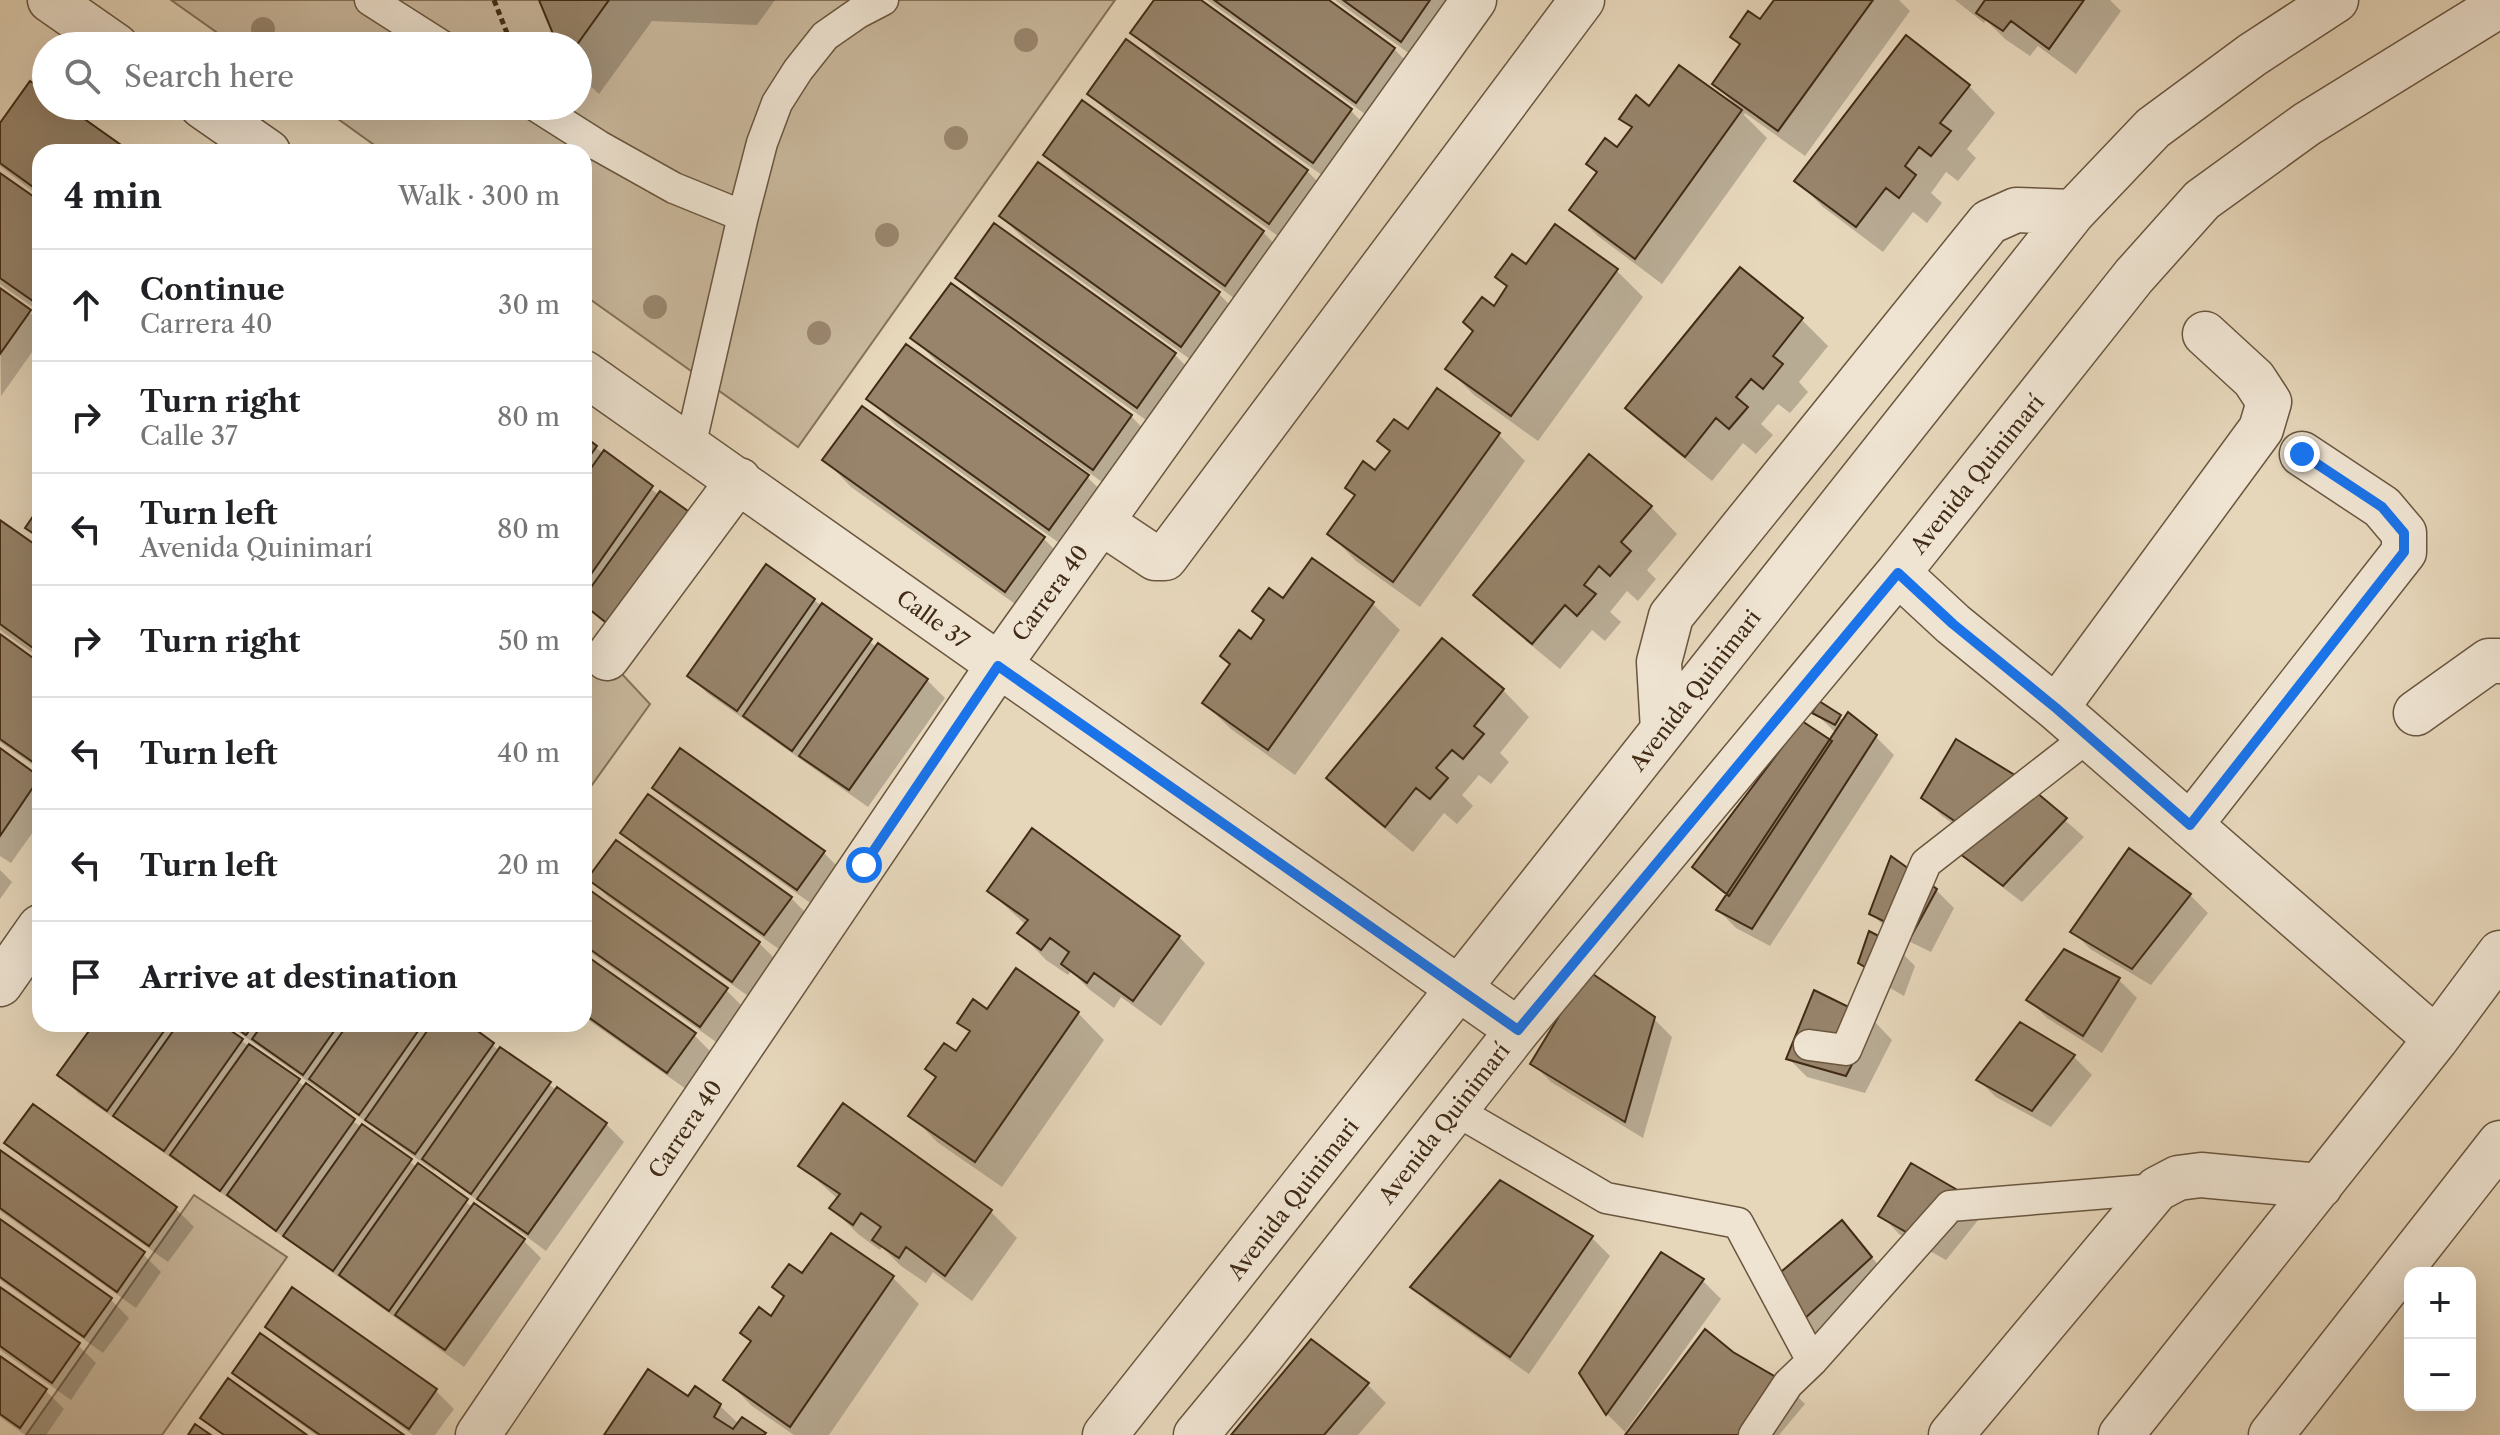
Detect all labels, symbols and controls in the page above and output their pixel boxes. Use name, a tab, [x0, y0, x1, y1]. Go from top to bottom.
search box	[32, 32, 592, 120]
icon: search	[60, 54, 104, 98]
text: Search here	[124, 58, 294, 95]
text: 4 min	[64, 175, 162, 217]
text: Walk · 300 m	[398, 180, 560, 212]
text: Continue	[140, 271, 285, 308]
icon: ahead	[64, 283, 108, 327]
text: 30 m	[498, 289, 560, 321]
text: Carrera 40	[140, 308, 273, 340]
text: Turn right	[140, 383, 300, 420]
street label: Avenida Quinimarí	[1904, 389, 2050, 560]
icon: right	[64, 395, 108, 439]
text: 80 m	[497, 401, 560, 433]
text: Calle 37	[140, 420, 238, 452]
route end	[2284, 436, 2320, 472]
text: Turn left	[140, 495, 277, 532]
icon: left	[64, 507, 108, 551]
text: 80 m	[497, 513, 560, 545]
text: Avenida Quinimarí	[140, 532, 372, 564]
street label: Carrera 40	[1007, 540, 1094, 647]
street label: Calle 37	[891, 584, 974, 655]
street label: Avenida Quinimari	[1624, 604, 1767, 777]
icon: right	[64, 619, 108, 663]
text: Turn right	[140, 623, 300, 660]
text: 50 m	[498, 625, 560, 657]
icon: left	[64, 731, 108, 775]
text: Turn left	[140, 735, 277, 772]
text: 40 m	[497, 737, 560, 769]
icon: left	[64, 843, 108, 887]
text: Turn left	[140, 847, 277, 884]
route start	[846, 847, 882, 883]
text: 20 m	[497, 849, 560, 881]
icon: arrive	[64, 955, 108, 999]
text: Arrive at destination	[140, 959, 458, 996]
street label: Avenida Quinimarí	[1373, 1037, 1516, 1210]
street label: Carrera 40	[643, 1075, 728, 1183]
street label: Avenida Quinimari	[1222, 1113, 1365, 1286]
map controls	[2404, 1267, 2476, 1411]
button: +	[2404, 1267, 2476, 1339]
button: −	[2404, 1339, 2476, 1411]

